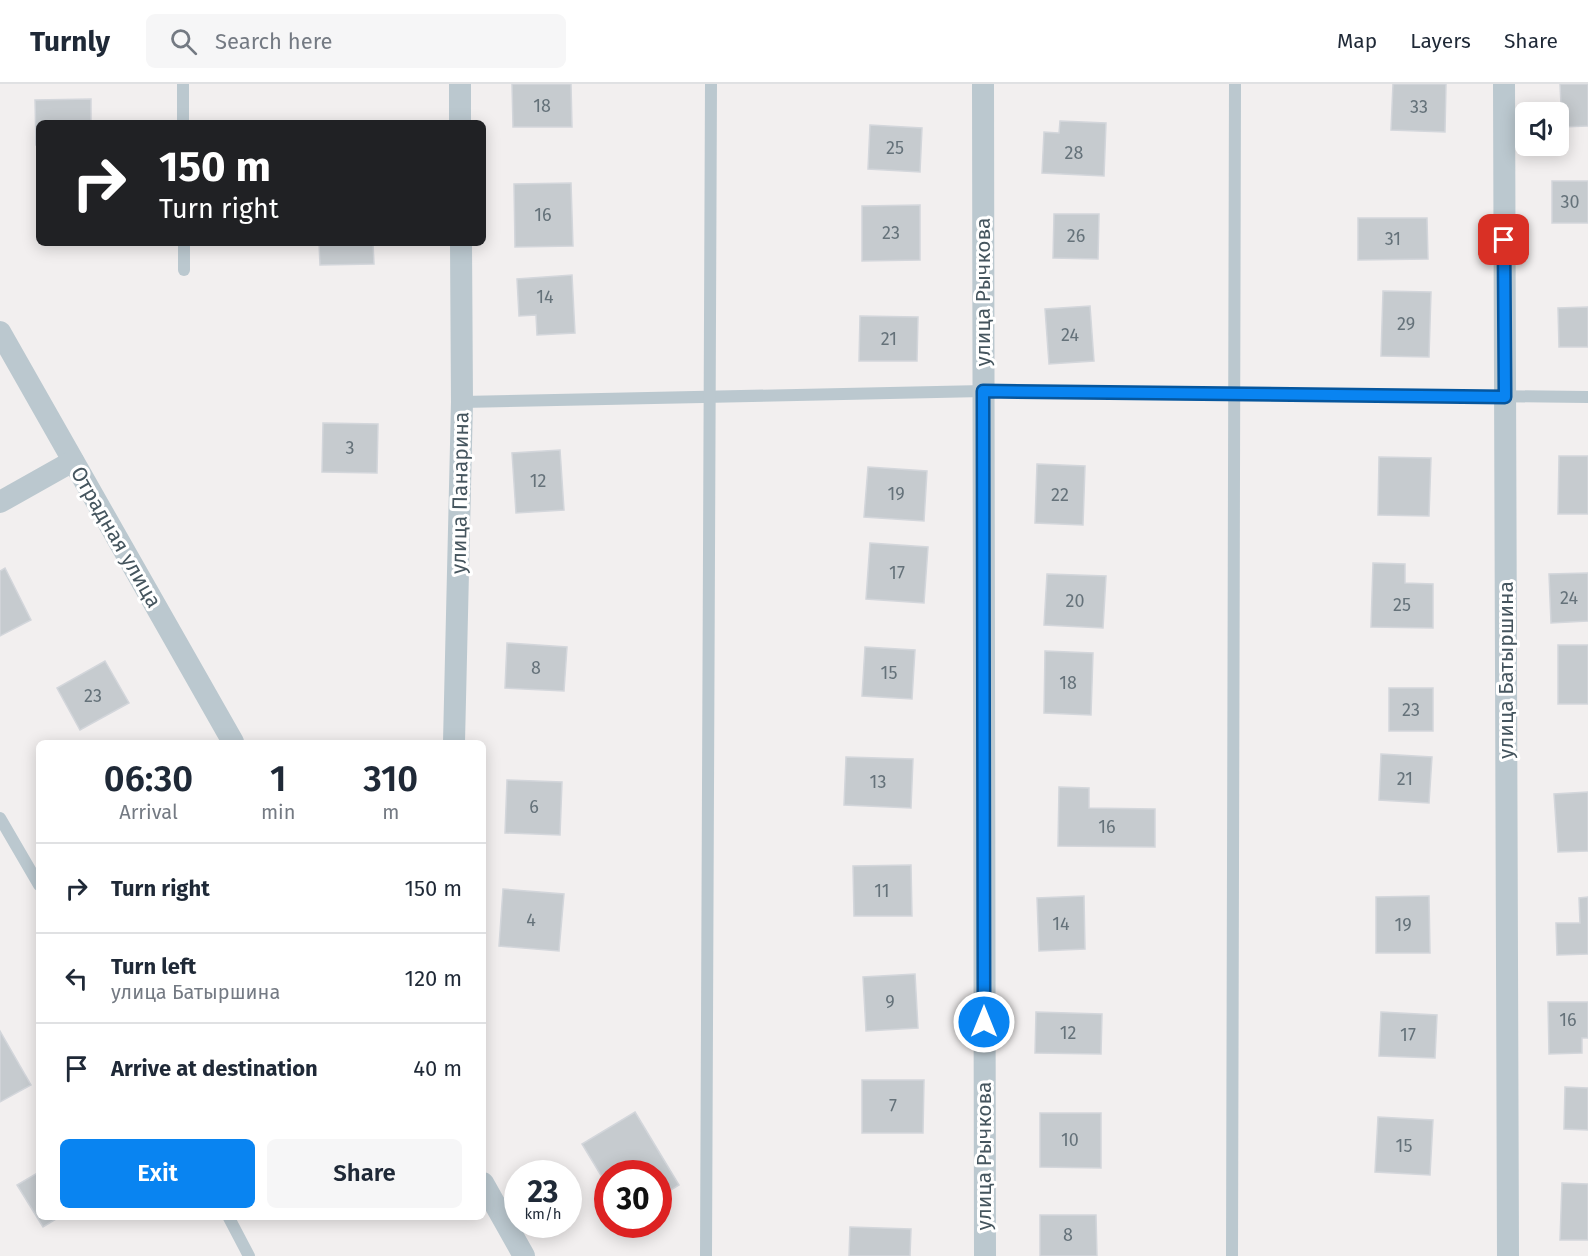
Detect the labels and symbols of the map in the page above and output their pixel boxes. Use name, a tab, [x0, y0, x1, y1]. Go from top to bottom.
house number: 18	[533, 95, 551, 117]
house number: 33	[1410, 96, 1428, 118]
house number: 25	[886, 137, 904, 159]
house number: 28	[1065, 142, 1083, 164]
house number: 30	[1560, 191, 1580, 213]
house number: 16	[534, 204, 552, 226]
pin	[1478, 214, 1529, 265]
street label: улица Рычкова	[970, 218, 996, 366]
house number: 23	[882, 222, 900, 244]
house number: 26	[1067, 225, 1085, 247]
house number: 31	[1385, 228, 1401, 250]
house number: 14	[536, 286, 554, 308]
house number: 29	[1397, 313, 1415, 335]
house number: 24	[1061, 324, 1079, 346]
house number: 21	[881, 328, 897, 350]
street label: улица Панарина	[446, 412, 474, 574]
house number: 3	[346, 437, 354, 459]
street label: Отрадная улица	[65, 462, 167, 612]
house number: 12	[530, 470, 546, 492]
house number: 19	[887, 483, 905, 505]
house number: 22	[1051, 484, 1069, 506]
house number: 17	[889, 562, 905, 584]
street label: улица Батыршина	[1493, 581, 1519, 759]
house number: 24	[1560, 587, 1578, 609]
house number: 20	[1066, 590, 1084, 612]
house number: 25	[1393, 594, 1411, 616]
house number: 8	[531, 657, 541, 679]
house number: 15	[881, 662, 897, 684]
house number: 18	[1059, 672, 1077, 694]
house number: 23	[84, 685, 102, 707]
house number: 23	[1402, 699, 1420, 721]
house number: 21	[1397, 768, 1413, 790]
house number: 13	[870, 771, 886, 793]
house number: 6	[529, 796, 539, 818]
house number: 16	[1098, 816, 1116, 838]
house number: 11	[874, 880, 890, 902]
house number: 4	[526, 909, 536, 931]
house number: 14	[1052, 913, 1070, 935]
house number: 19	[1394, 914, 1412, 936]
position arrow	[952, 990, 1016, 1054]
house number: 9	[885, 991, 895, 1013]
house number: 16	[1559, 1009, 1577, 1031]
house number: 12	[1060, 1022, 1076, 1044]
house number: 17	[1400, 1024, 1416, 1046]
street label: улица Рычкова	[971, 1082, 997, 1230]
house number: 7	[889, 1095, 897, 1117]
house number: 10	[1061, 1129, 1079, 1151]
house number: 15	[1396, 1135, 1412, 1157]
speed limit sign: 30	[594, 1160, 672, 1238]
house number: 8	[1063, 1224, 1073, 1246]

